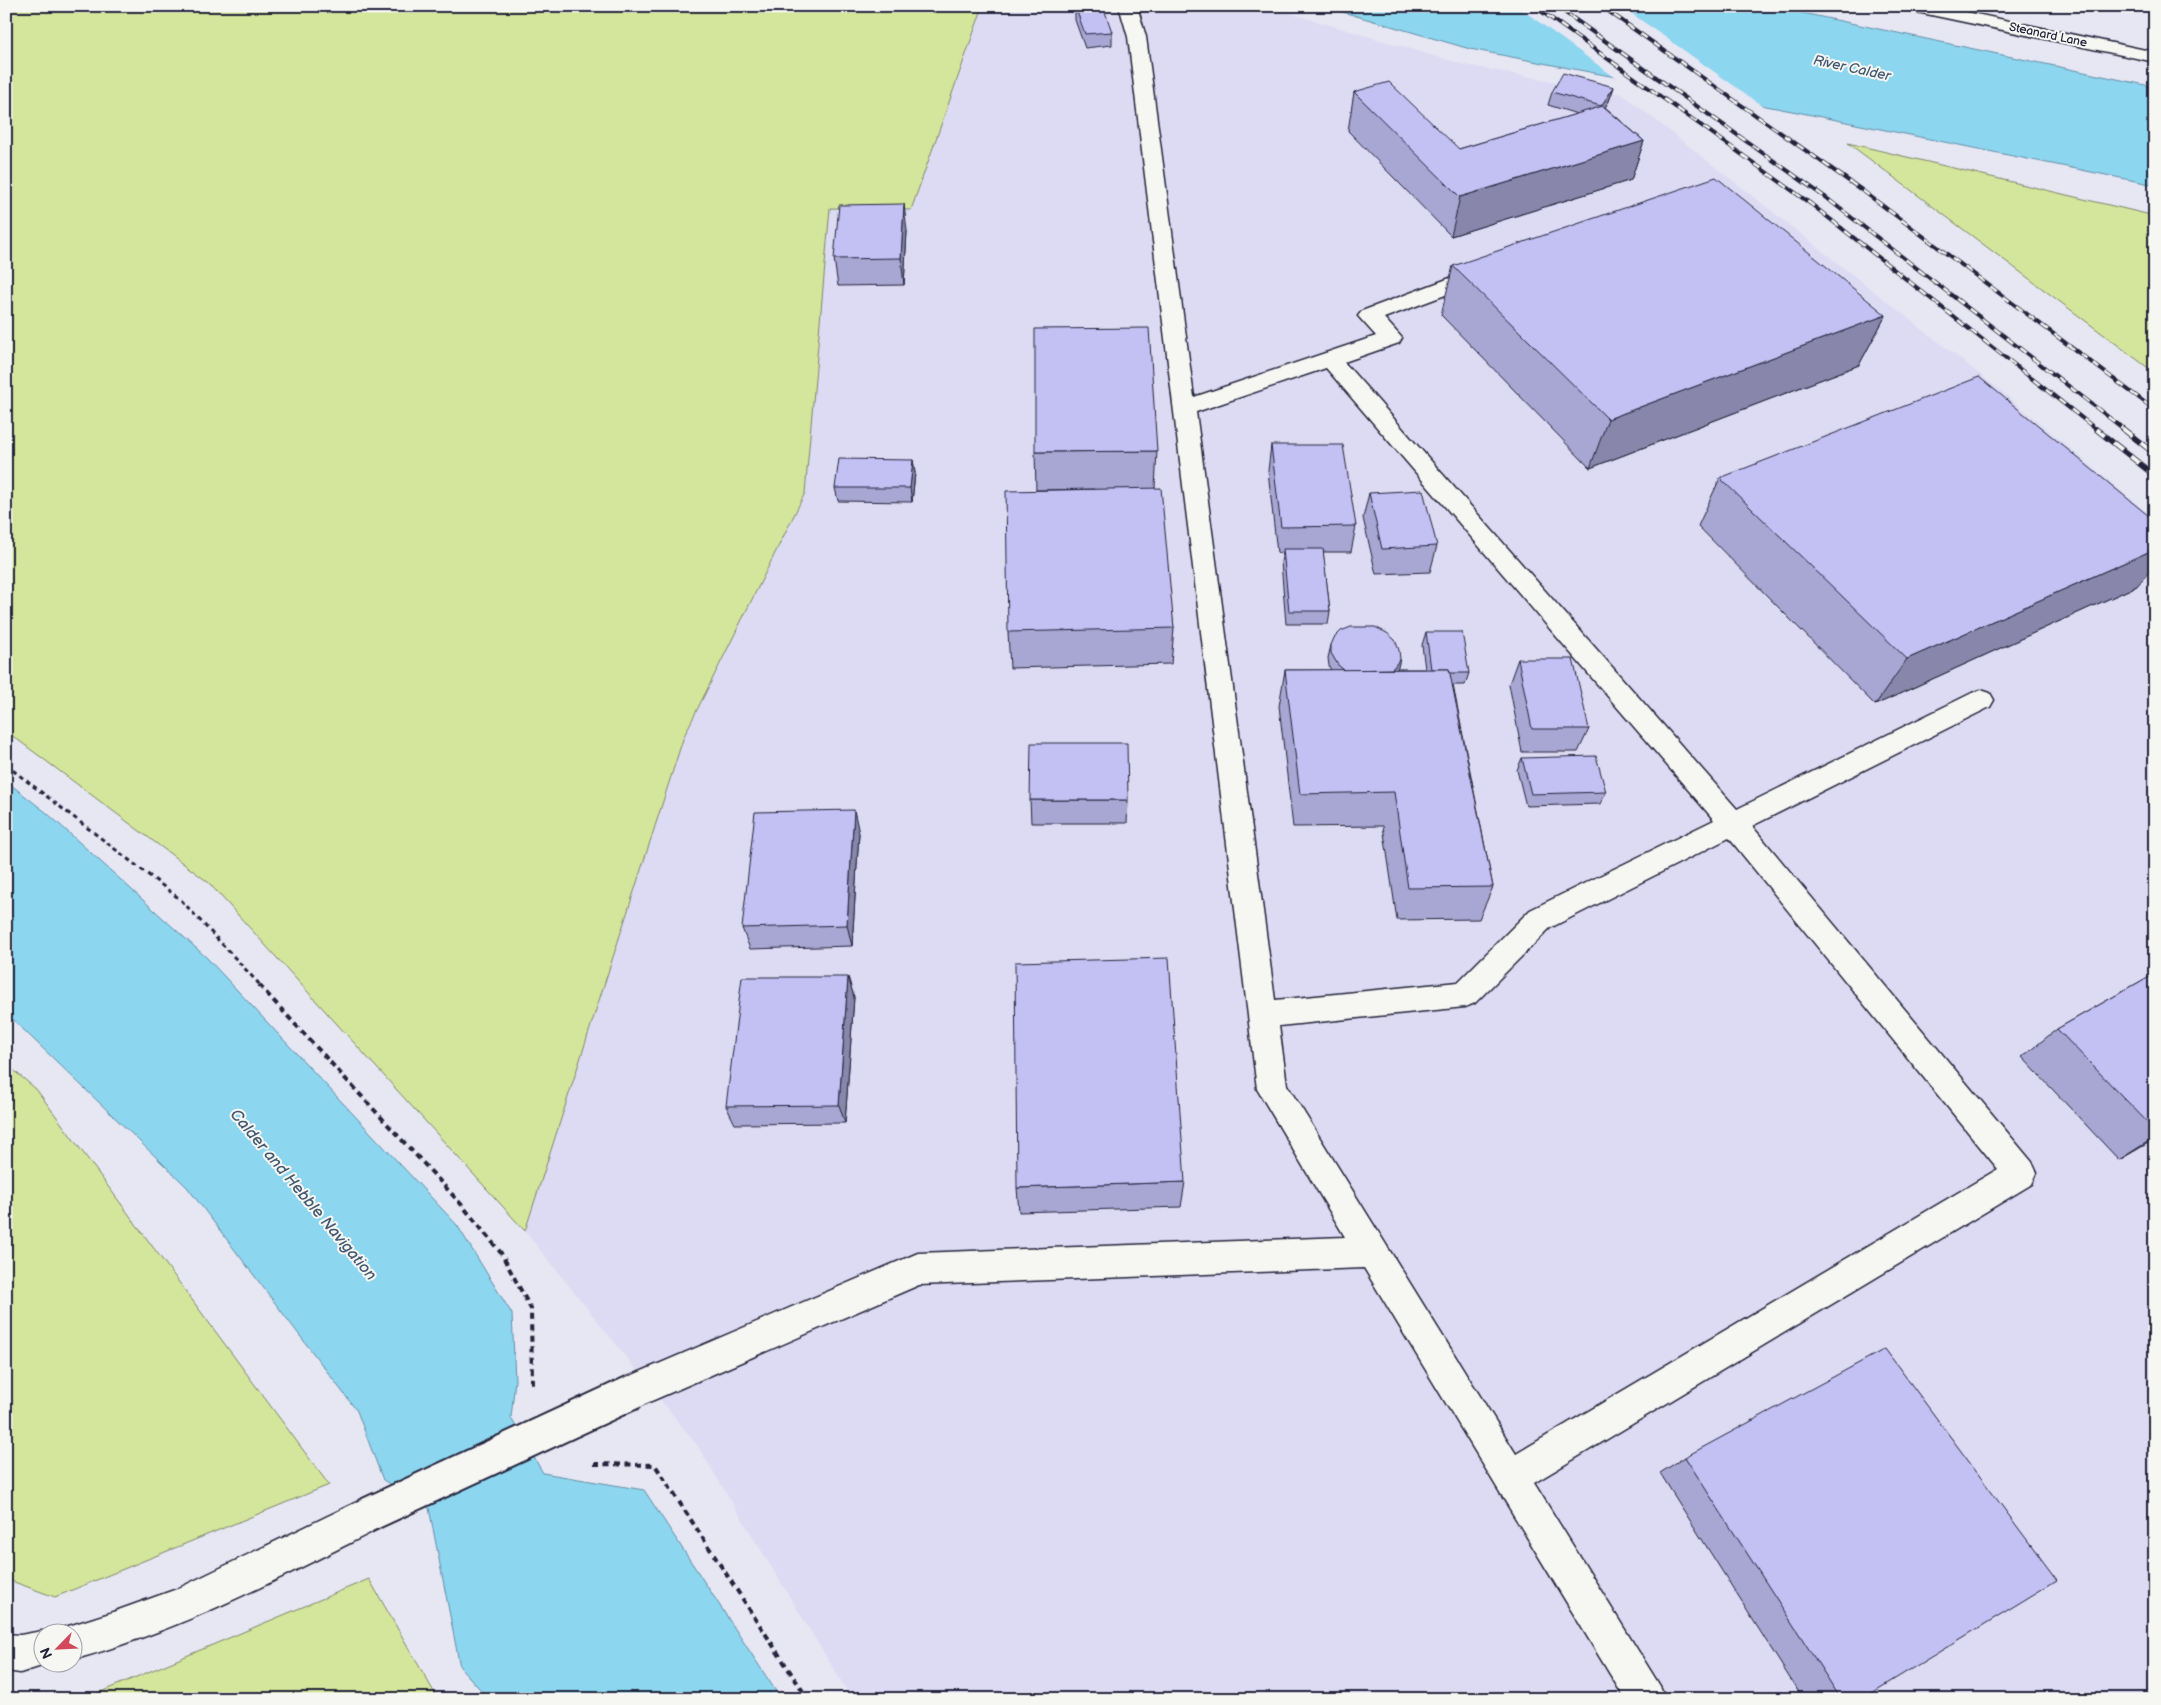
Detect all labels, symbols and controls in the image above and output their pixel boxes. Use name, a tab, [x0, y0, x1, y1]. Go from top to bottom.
street label: Steanard Lane	[2008, 19, 2088, 51]
water label: River Calder	[1812, 52, 1893, 85]
water label: Calder and Hebble Navigation	[226, 1106, 380, 1285]
north arrow	[32, 1622, 82, 1672]
text: N	[37, 1645, 56, 1661]

